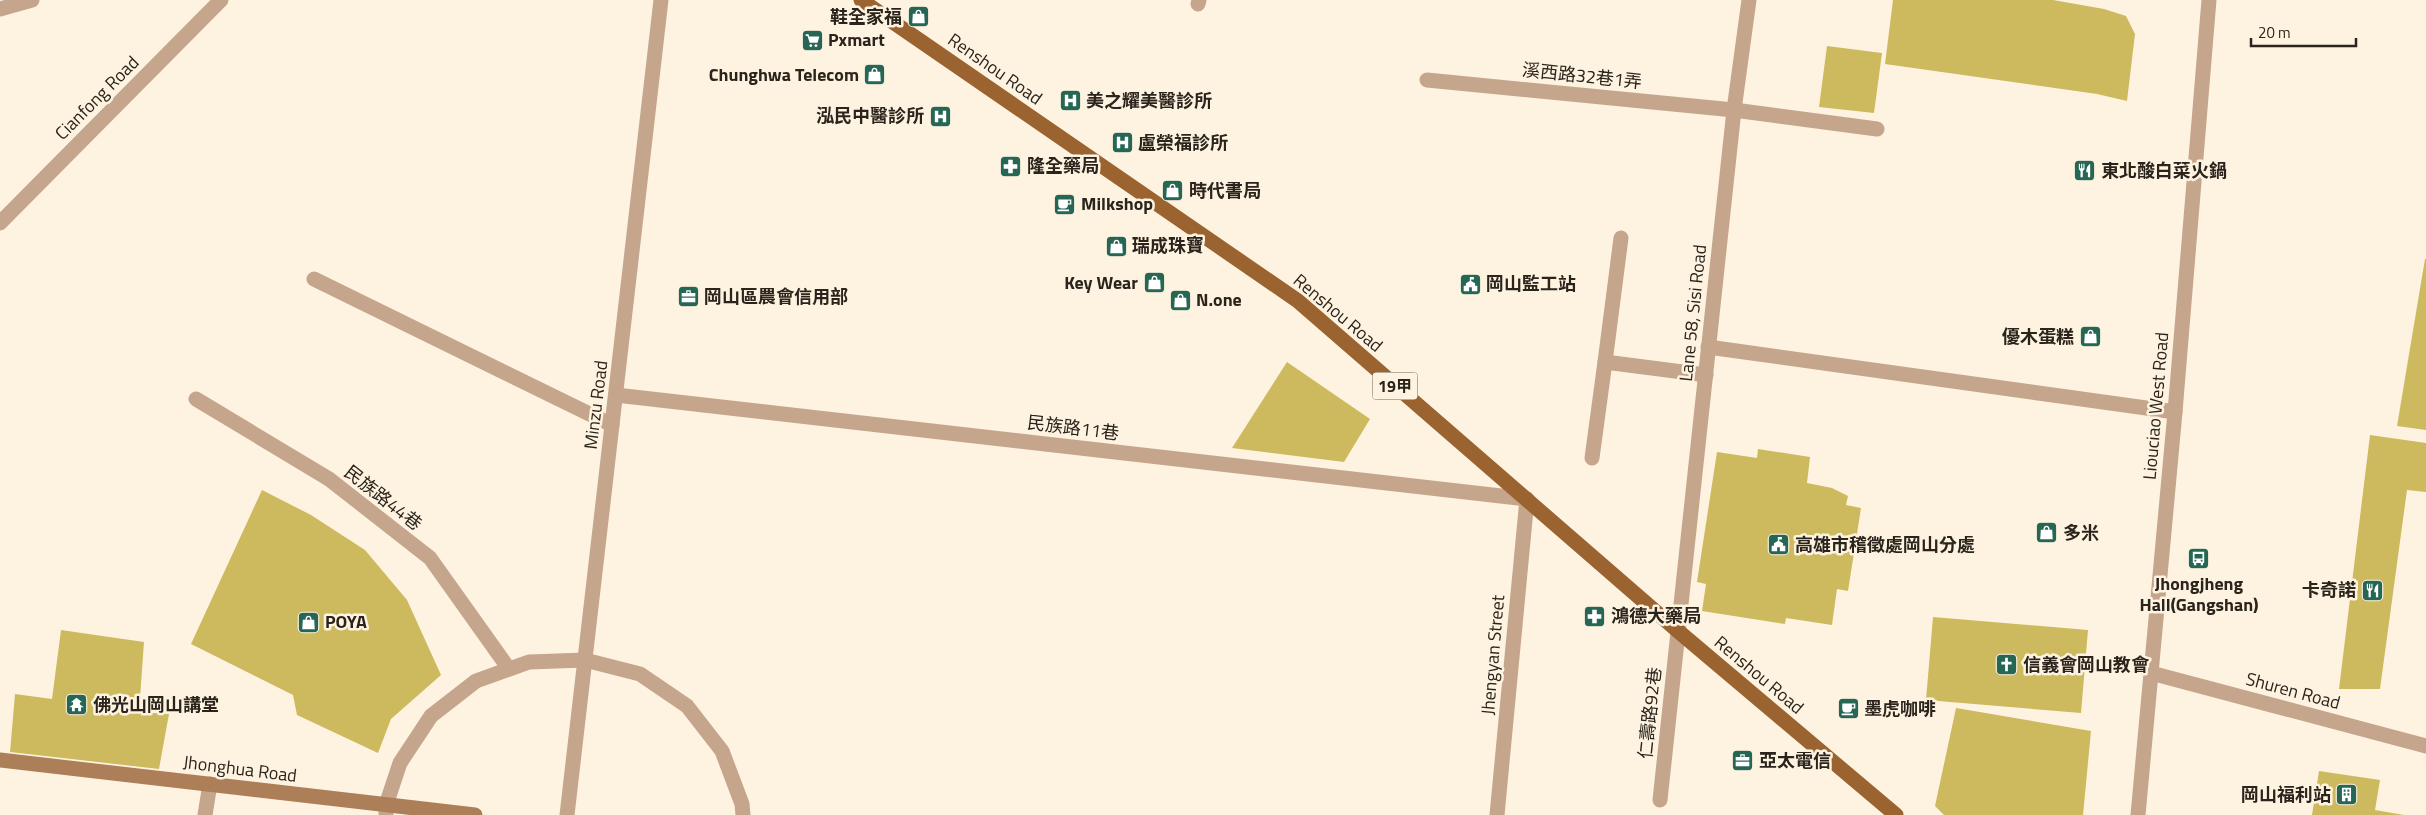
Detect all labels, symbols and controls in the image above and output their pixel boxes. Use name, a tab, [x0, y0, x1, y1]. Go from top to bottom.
place label: 鞋全家福	[830, 3, 902, 30]
shop icon: 鞋全家福	[906, 5, 930, 29]
scale bar	[2251, 15, 2356, 47]
text: 20 m	[2258, 21, 2291, 44]
place label: Pxmart	[828, 26, 885, 53]
street label: Renshou Road	[943, 26, 1048, 111]
supermarket icon: Pxmart	[800, 28, 824, 52]
street label: Cianfong Road	[48, 49, 145, 146]
street label: 溪西路32巷1弄	[1521, 56, 1643, 95]
place label: Chunghwa Telecom	[709, 61, 859, 88]
shop icon: Chunghwa Telecom	[863, 63, 887, 87]
place label: 美之耀美醫診所	[1086, 87, 1212, 114]
hospital icon: 美之耀美醫診所	[1058, 89, 1082, 113]
place label: 泓民中醫診所	[816, 102, 924, 129]
hospital icon: 泓民中醫診所	[928, 104, 952, 128]
place label: 盧榮福診所	[1138, 129, 1228, 156]
hospital icon: 盧榮福診所	[1110, 131, 1134, 155]
place label: 隆全藥局	[1027, 152, 1099, 179]
pharmacy icon: 隆全藥局	[999, 154, 1023, 178]
place label: 東北酸白菜火鍋	[2101, 157, 2227, 184]
restaurant icon: 東北酸白菜火鍋	[2073, 159, 2097, 183]
place label: 時代書局	[1189, 177, 1261, 204]
shop icon: 時代書局	[1161, 179, 1185, 203]
place label: Milkshop	[1081, 190, 1153, 217]
cafe icon: Milkshop	[1053, 192, 1077, 216]
place label: 瑞成珠寶	[1132, 232, 1204, 259]
shop icon: 瑞成珠寶	[1104, 234, 1128, 258]
street label: Lane 58, Sisi Road	[1672, 243, 1713, 383]
street label: Renshou Road	[1288, 267, 1389, 358]
place label: Key Wear	[1064, 269, 1138, 296]
place label: 岡山監工站	[1486, 270, 1576, 297]
shop icon: Key Wear	[1142, 271, 1166, 295]
public building icon: 岡山監工站	[1458, 272, 1482, 296]
place label: 岡山區農會信用部	[704, 283, 848, 310]
office icon: 岡山區農會信用部	[676, 285, 700, 309]
place label: N.one	[1196, 286, 1242, 313]
shop icon: N.one	[1168, 288, 1192, 312]
place label: 優木蛋糕	[2002, 323, 2074, 350]
shop icon: 優木蛋糕	[2078, 325, 2102, 349]
street label: Liouciao West Road	[2136, 331, 2175, 481]
street label: Minzu Road	[577, 359, 614, 451]
road number: 19甲	[1372, 372, 1418, 400]
street label: 民族路11巷	[1026, 408, 1120, 447]
street label: 民族路44巷	[339, 459, 428, 537]
place label: 多米	[2063, 519, 2099, 546]
shop icon: 多米	[2035, 521, 2059, 545]
place label: 高雄市稽徵處岡山分處	[1795, 531, 1975, 558]
public building icon: 高雄市稽徵處岡山分處	[1767, 533, 1791, 557]
bus stop icon: Jhongjheng Hall(Gangshan)	[2187, 547, 2211, 571]
place label: Jhongjheng Hall(Gangshan)	[2139, 570, 2259, 618]
place label: 卡奇諾	[2302, 576, 2356, 603]
restaurant icon: 卡奇諾	[2360, 578, 2384, 602]
street label: Jhengyan Street	[1474, 593, 1511, 716]
place label: 鴻德大藥局	[1611, 602, 1701, 629]
pharmacy icon: 鴻德大藥局	[1583, 604, 1607, 628]
place label: POYA	[325, 608, 367, 635]
shop icon: POYA	[297, 610, 321, 634]
street label: Renshou Road	[1709, 629, 1810, 720]
place label: 信義會岡山教會	[2023, 651, 2150, 678]
church icon: 信義會岡山教會	[1995, 653, 2019, 677]
street label: Shuren Road	[2243, 665, 2343, 716]
street label: 仁壽路92巷	[1631, 666, 1668, 760]
place label: 佛光山岡山講堂	[93, 691, 219, 718]
temple icon: 佛光山岡山講堂	[65, 693, 89, 717]
place label: 墨虎咖啡	[1864, 695, 1936, 722]
cafe icon: 墨虎咖啡	[1836, 697, 1860, 721]
place label: 亞太電信	[1759, 747, 1831, 774]
street label: Jhonghua Road	[182, 748, 299, 789]
office icon: 亞太電信	[1731, 749, 1755, 773]
place label: 岡山福利站	[2241, 781, 2331, 808]
building icon: 岡山福利站	[2335, 783, 2359, 807]

